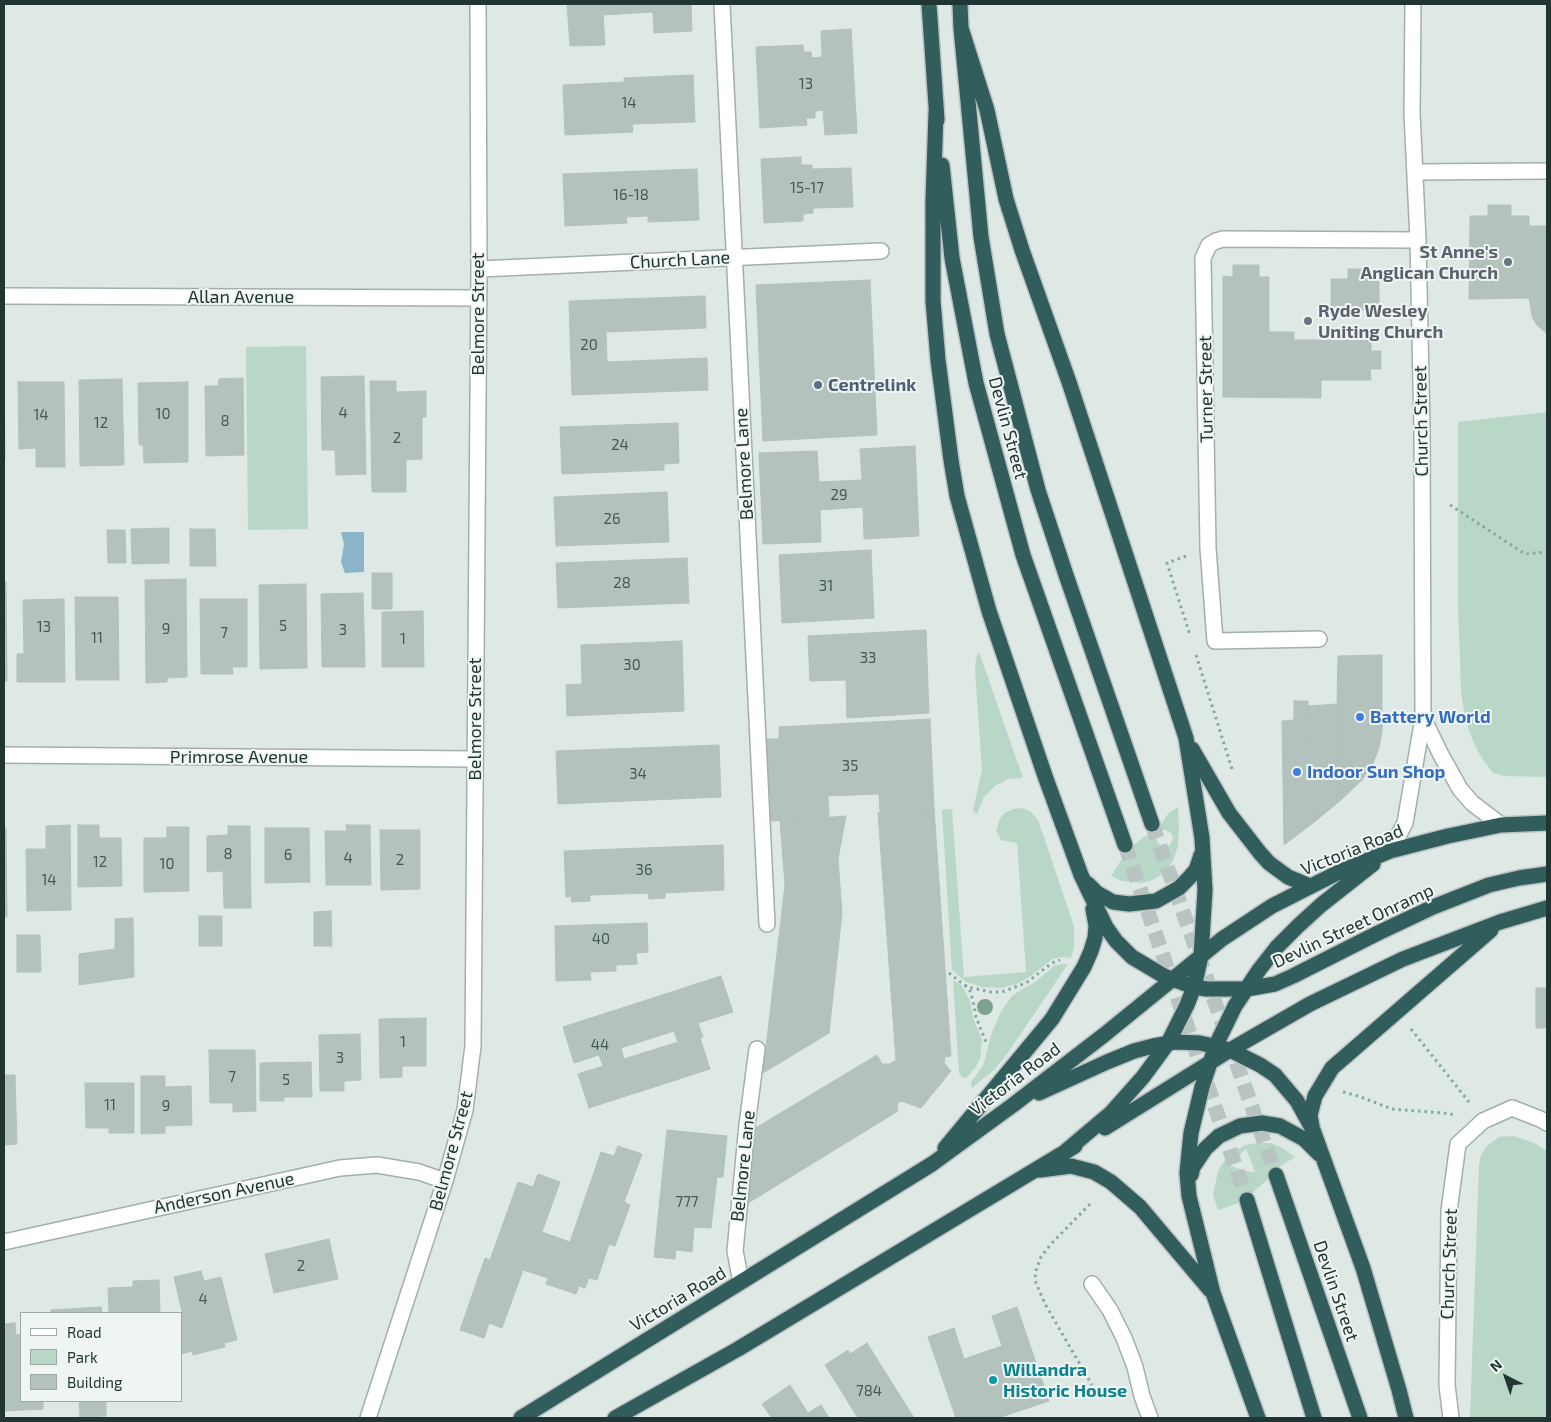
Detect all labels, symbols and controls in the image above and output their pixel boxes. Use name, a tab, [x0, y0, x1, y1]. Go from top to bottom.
house number: 13	[799, 75, 813, 93]
house number: 14	[621, 94, 637, 112]
house number: 15-17	[790, 179, 824, 197]
house number: 16-18	[613, 186, 649, 204]
place label: St Anne's Anglican Church	[1360, 241, 1498, 284]
street label: Church Lane	[629, 247, 731, 273]
street label: Belmore Street	[467, 253, 489, 375]
marker: St Anne's Anglican Church	[1502, 256, 1514, 268]
street label: Allan Avenue	[188, 286, 294, 308]
place label: Ryde Wesley Uniting Church	[1318, 300, 1443, 342]
marker: Ryde Wesley Uniting Church	[1302, 315, 1314, 327]
street label: Turner Street	[1194, 335, 1218, 443]
house number: 20	[580, 336, 598, 354]
street label: Church Street	[1409, 365, 1433, 477]
place label: Centrelink	[828, 374, 916, 396]
street label: Devlin Street	[984, 374, 1032, 482]
marker: Centrelink	[812, 379, 824, 391]
house number: 4	[338, 404, 348, 422]
house number: 10	[155, 405, 171, 423]
house number: 14	[33, 406, 49, 424]
street label: Belmore Lane	[730, 407, 758, 521]
house number: 8	[220, 412, 230, 430]
house number: 12	[94, 414, 108, 432]
house number: 2	[393, 429, 401, 447]
house number: 24	[611, 436, 629, 454]
house number: 29	[830, 486, 848, 504]
house number: 26	[603, 510, 621, 528]
house number: 28	[613, 574, 631, 592]
house number: 31	[819, 577, 833, 595]
house number: 5	[279, 617, 287, 635]
house number: 13	[37, 618, 51, 636]
house number: 9	[162, 620, 170, 638]
house number: 3	[339, 621, 347, 639]
house number: 7	[220, 624, 228, 642]
house number: 11	[91, 629, 103, 647]
house number: 1	[400, 630, 406, 648]
house number: 33	[860, 649, 876, 667]
house number: 30	[623, 656, 641, 674]
street label: Belmore Street	[464, 658, 486, 780]
place label: Battery World	[1370, 706, 1491, 728]
marker: Battery World	[1354, 711, 1366, 723]
street label: Primrose Avenue	[170, 746, 308, 768]
house number: 35	[842, 757, 858, 775]
place label: Indoor Sun Shop	[1307, 761, 1445, 783]
house number: 34	[629, 765, 647, 783]
marker: Indoor Sun Shop	[1291, 766, 1303, 778]
street label: Victoria Road	[1298, 820, 1406, 880]
house number: 8	[223, 845, 233, 863]
house number: 6	[284, 846, 292, 864]
house number: 4	[343, 849, 353, 867]
house number: 2	[396, 851, 404, 869]
house number: 12	[93, 853, 107, 871]
house number: 10	[159, 855, 175, 873]
house number: 36	[636, 861, 652, 879]
house number: 14	[41, 871, 57, 889]
street label: Devlin Street Onramp	[1269, 879, 1437, 973]
house number: 40	[592, 930, 610, 948]
house number: 1	[400, 1033, 406, 1051]
house number: 44	[591, 1036, 609, 1054]
street label: Victoria Road	[965, 1038, 1065, 1120]
house number: 3	[336, 1049, 344, 1067]
house number: 7	[228, 1068, 236, 1086]
house number: 5	[282, 1071, 290, 1089]
street label: Belmore Street	[425, 1089, 477, 1213]
house number: 11	[104, 1096, 116, 1114]
house number: 9	[162, 1097, 170, 1115]
street label: Belmore Lane	[726, 1109, 760, 1223]
street label: Anderson Avenue	[152, 1168, 296, 1218]
house number: 777	[675, 1193, 699, 1211]
street label: Church Street	[1436, 1208, 1462, 1320]
street label: Devlin Street	[1309, 1238, 1363, 1344]
house number: 2	[297, 1257, 305, 1275]
street label: Victoria Road	[626, 1262, 730, 1336]
house number: 4	[198, 1290, 208, 1308]
legend	[20, 1312, 182, 1402]
text: Road	[67, 1323, 102, 1341]
text: Park	[67, 1348, 98, 1366]
north arrow	[1481, 1352, 1531, 1402]
text: N	[1486, 1356, 1505, 1375]
place label: Willandra Historic House	[1003, 1359, 1127, 1402]
text: Building	[67, 1373, 122, 1391]
marker: Willandra Historic House	[987, 1374, 999, 1386]
house number: 784	[856, 1382, 882, 1400]

